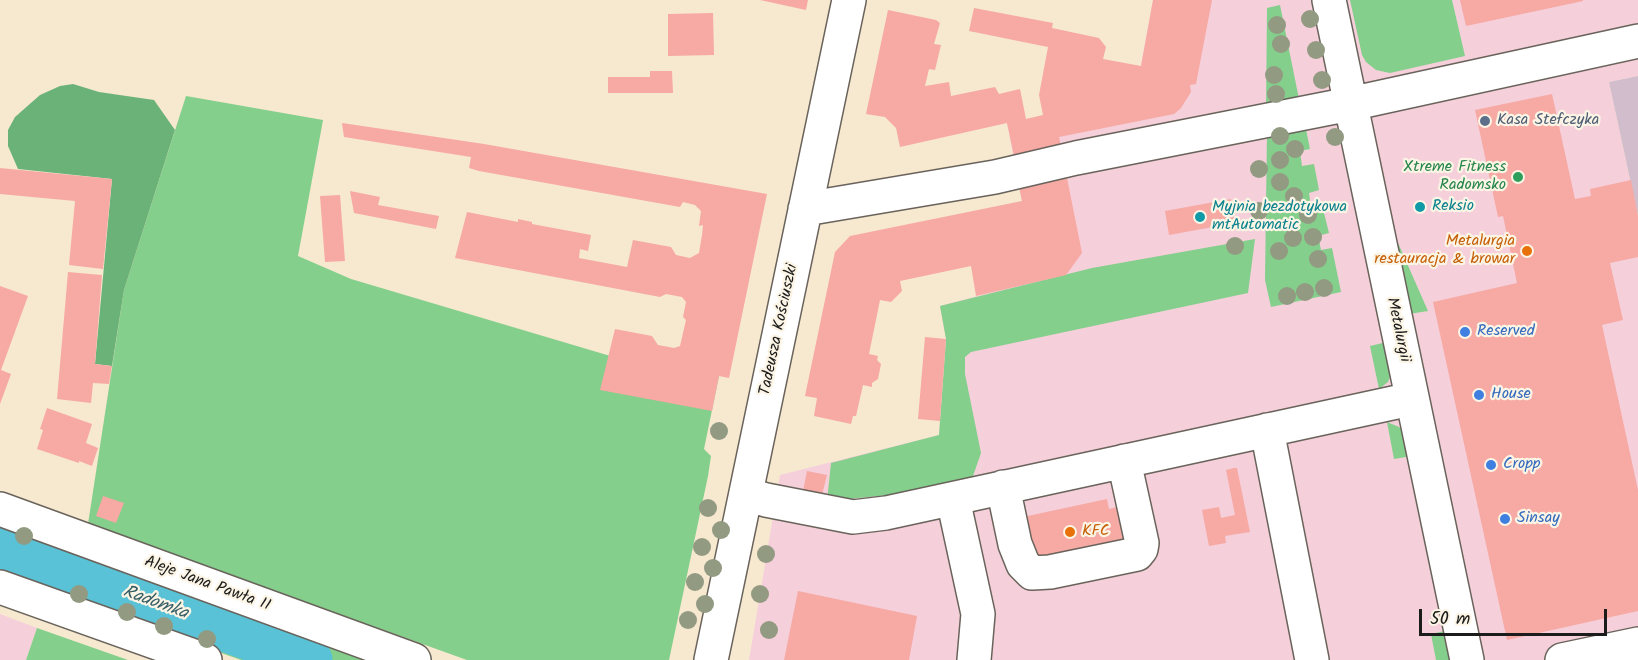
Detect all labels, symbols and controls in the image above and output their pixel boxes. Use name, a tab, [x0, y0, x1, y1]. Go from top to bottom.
place label: Kasa Stefczyka	[1497, 111, 1599, 131]
marker: Kasa Stefczyka	[1478, 114, 1492, 128]
place label: Xtreme Fitness Radomsko	[1403, 158, 1506, 196]
marker: Xtreme Fitness Radomsko	[1511, 170, 1525, 184]
place label: Reksio	[1432, 197, 1474, 217]
place label: Myjnia bezdotykowa mtAutomatic	[1212, 198, 1347, 236]
marker: Reksio	[1413, 200, 1427, 214]
marker: Myjnia bezdotykowa mtAutomatic	[1193, 210, 1207, 224]
place label: Metalurgia restauracja & browar	[1374, 232, 1515, 270]
marker: Metalurgia restauracja & browar	[1520, 244, 1534, 258]
street label: Tadeusza Kościuszki	[757, 262, 803, 398]
street label: Metalurgii	[1381, 296, 1413, 364]
place label: Reserved	[1477, 322, 1535, 342]
marker: Reserved	[1458, 325, 1472, 339]
place label: House	[1491, 385, 1531, 405]
marker: House	[1472, 388, 1486, 402]
place label: Cropp	[1503, 455, 1540, 475]
marker: Cropp	[1484, 458, 1498, 472]
place label: Sinsay	[1517, 509, 1560, 529]
marker: Sinsay	[1498, 512, 1512, 526]
place label: KFC	[1082, 522, 1109, 542]
marker: KFC	[1063, 525, 1077, 539]
street label: Aleje Jana Pawła II	[141, 553, 273, 617]
water label: Radomka	[120, 582, 190, 626]
scale bar	[1422, 597, 1610, 635]
text: 50 m	[1430, 605, 1470, 634]

